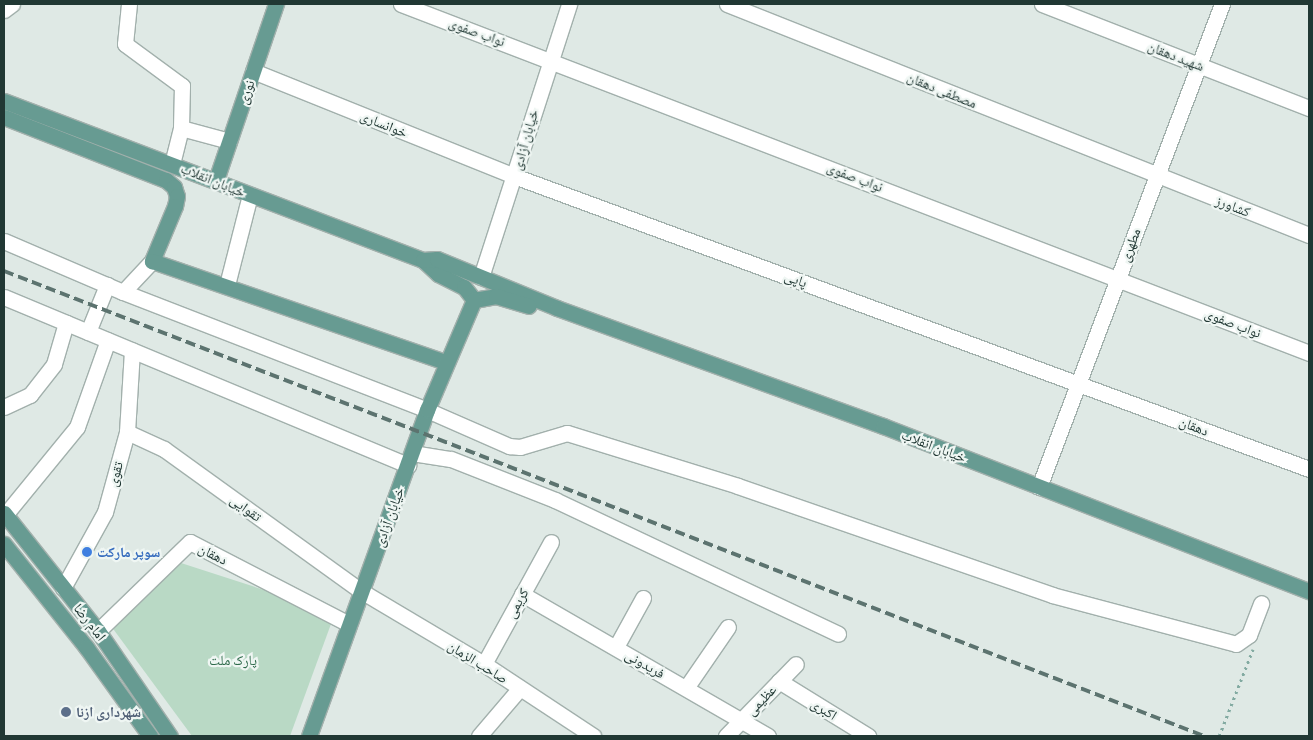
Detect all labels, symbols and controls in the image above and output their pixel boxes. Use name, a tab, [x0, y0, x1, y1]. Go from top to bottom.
street label: نواب صفوی	[446, 14, 508, 50]
street label: شهید دهقان	[1145, 38, 1207, 74]
street label: مصطفی دهقان	[905, 68, 979, 112]
street label: نوری	[234, 78, 258, 106]
street label: خوانساری	[358, 107, 410, 141]
street label: خیابان آزادی	[508, 108, 542, 172]
street label: نواب صفوی	[824, 159, 886, 195]
street label: خیابان انقلاب	[178, 160, 248, 200]
street label: کشاورز	[1213, 192, 1253, 220]
street label: مطهری	[1116, 226, 1144, 264]
street label: پاپی	[782, 267, 810, 291]
street label: نواب صفوی	[1202, 305, 1264, 341]
street label: دهقان	[1177, 413, 1211, 439]
street label: خیابان انقلاب	[899, 426, 969, 466]
street label: تقوی	[104, 460, 126, 488]
street label: خیابان آزادی	[370, 485, 408, 549]
street label: تقوایی	[227, 491, 265, 525]
street label: دهقان	[196, 540, 230, 568]
place label: سوپر مارکت	[97, 544, 160, 560]
marker: سوپر مارکت	[81, 546, 93, 558]
street label: کریمی	[502, 585, 532, 621]
street label: امام رضا	[70, 600, 110, 644]
street label: صاحب الزمان	[445, 637, 511, 687]
street label: فریدونی	[622, 646, 668, 682]
park label: پارک ملت	[209, 652, 257, 668]
street label: عظیمی	[742, 681, 780, 719]
street label: اکبری	[808, 695, 840, 723]
place label: شهرداری ازنا	[76, 704, 141, 720]
marker: شهرداری ازنا	[60, 706, 72, 718]

